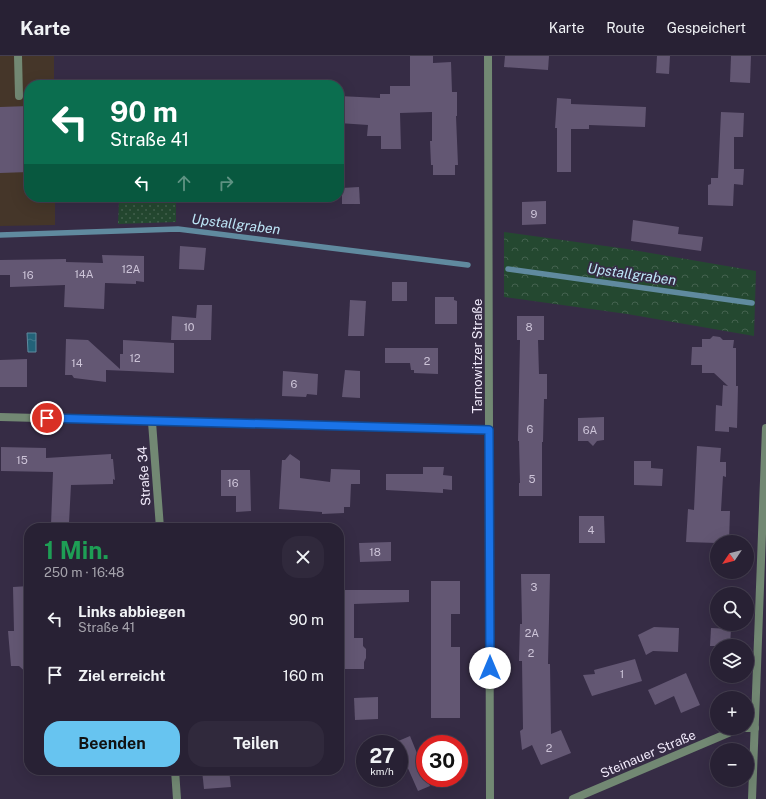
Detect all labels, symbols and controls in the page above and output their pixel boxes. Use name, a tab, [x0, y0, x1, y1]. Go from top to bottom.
text: Karte	[20, 17, 70, 39]
text: Karte	[549, 20, 584, 36]
text: Route	[606, 20, 645, 36]
text: Gespeichert	[667, 20, 746, 36]
text: 90 m	[110, 95, 178, 128]
icon: left	[44, 96, 96, 148]
text: Straße 41	[110, 129, 189, 150]
icon: left	[131, 172, 153, 194]
icon: ahead	[173, 172, 195, 194]
icon: right	[215, 172, 237, 194]
house number: 9	[531, 208, 538, 220]
water label: Upstallgraben	[191, 211, 282, 237]
water label: Upstallgraben	[587, 260, 678, 288]
house number: 12A	[122, 263, 141, 275]
house number: 14A	[74, 268, 94, 280]
house number: 16	[22, 269, 34, 281]
street label: Tarnowitzer Straße	[470, 299, 485, 413]
house number: 10	[183, 321, 195, 333]
house number: 8	[525, 321, 533, 333]
house number: 12	[129, 352, 141, 364]
house number: 2	[424, 355, 431, 367]
house number: 14	[71, 357, 83, 369]
house number: 6	[291, 378, 298, 390]
pin	[30, 401, 64, 435]
icon: arrive	[36, 407, 58, 429]
house number: 6	[527, 423, 534, 435]
house number: 6A	[583, 424, 598, 436]
street label: Straße 34	[134, 446, 154, 506]
house number: 15	[16, 454, 28, 466]
house number: 5	[528, 473, 536, 485]
house number: 16	[227, 477, 239, 489]
house number: 4	[588, 524, 595, 536]
north arrow	[710, 535, 754, 579]
map controls	[710, 535, 754, 787]
text: 1 Min.	[44, 536, 109, 564]
button: close	[282, 536, 324, 578]
house number: 18	[369, 546, 381, 558]
text: 250 m · 16:48	[44, 565, 124, 580]
house number: 3	[531, 581, 538, 593]
button: search	[710, 587, 754, 631]
text: Links abbiegen	[78, 603, 185, 620]
icon: left	[44, 608, 66, 630]
text: 90 m	[289, 611, 324, 628]
text: Straße 41	[78, 620, 135, 635]
house number: 2A	[525, 627, 539, 639]
button: layers	[710, 639, 754, 683]
position arrow	[469, 647, 511, 689]
house number: 2	[528, 647, 535, 659]
icon: arrive	[44, 664, 66, 686]
text: Ziel erreicht	[78, 667, 165, 684]
text: 160 m	[283, 667, 324, 684]
house number: 1	[620, 668, 624, 680]
button: +	[710, 691, 754, 735]
button: Beenden	[44, 721, 180, 767]
button: Teilen	[188, 721, 324, 767]
street label: Steinauer Straße	[598, 727, 698, 781]
speed limit sign: 30	[416, 735, 468, 787]
house number: 2	[546, 742, 553, 754]
button: −	[710, 743, 754, 787]
text: 27	[369, 744, 395, 768]
text: km/h	[370, 765, 394, 777]

